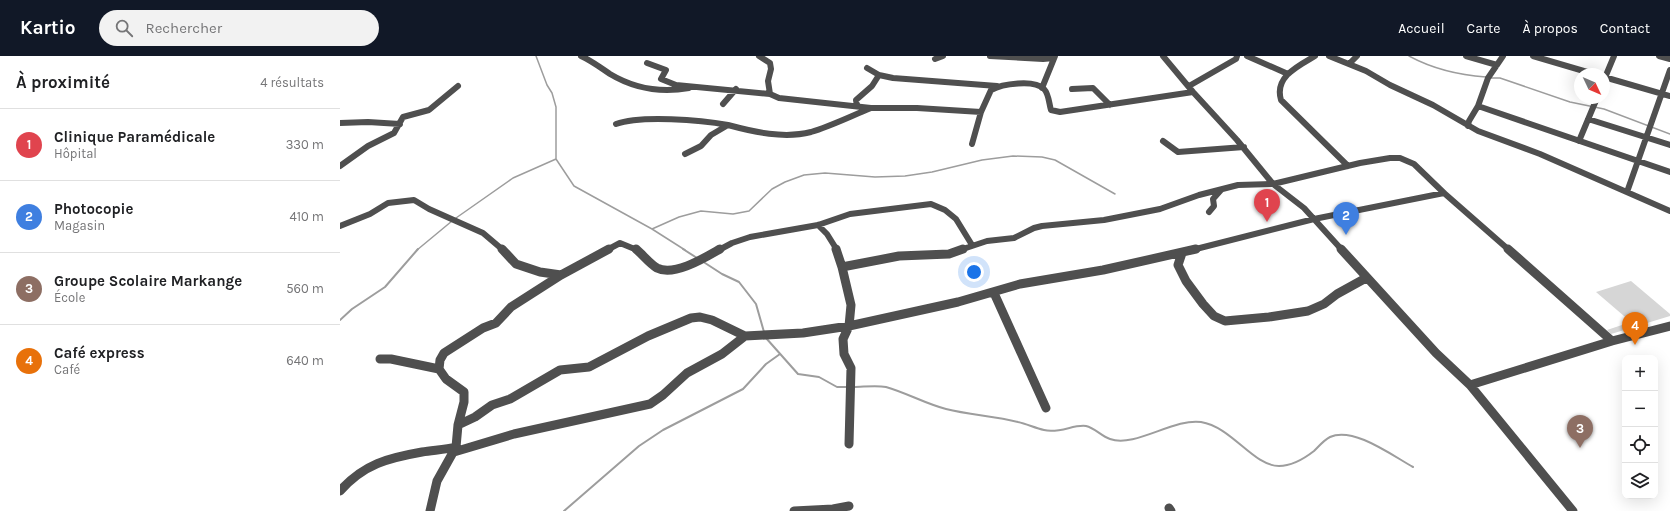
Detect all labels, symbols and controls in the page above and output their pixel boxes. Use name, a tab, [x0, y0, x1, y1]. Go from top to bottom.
search box	[99, 10, 379, 46]
text: Kartio	[20, 17, 75, 39]
icon: search	[113, 17, 135, 39]
text: Rechercher	[145, 19, 222, 37]
text: Accueil	[1398, 20, 1445, 37]
text: Carte	[1467, 20, 1500, 37]
text: À propos	[1522, 20, 1578, 37]
text: Contact	[1600, 20, 1650, 37]
north arrow	[1574, 68, 1610, 104]
text: À proximité	[16, 72, 110, 92]
text: 4 résultats	[260, 75, 324, 90]
text: Clinique Paramédicale	[54, 128, 215, 146]
text: 1	[27, 137, 31, 152]
text: 330 m	[286, 137, 324, 152]
text: Hôpital	[54, 146, 97, 161]
pin: 1	[1254, 189, 1280, 222]
text: Photocopie	[54, 200, 133, 218]
pin: 2	[1333, 202, 1359, 235]
text: 2	[25, 209, 33, 224]
text: 410 m	[289, 209, 324, 224]
text: Magasin	[54, 218, 105, 233]
your location	[964, 262, 984, 282]
text: Groupe Scolaire Markange	[54, 272, 242, 290]
text: 3	[25, 281, 33, 296]
text: 560 m	[286, 281, 324, 296]
text: École	[54, 290, 85, 305]
pin: 4	[1622, 312, 1648, 345]
text: Café express	[54, 344, 145, 362]
text: 4	[25, 353, 33, 368]
text: 640 m	[286, 353, 324, 368]
map controls	[1622, 355, 1658, 499]
button: +	[1622, 355, 1658, 391]
text: Café	[54, 362, 80, 377]
button: −	[1622, 391, 1658, 427]
pin: 3	[1567, 415, 1593, 448]
button: locate	[1622, 427, 1658, 463]
button: layers	[1622, 463, 1658, 499]

